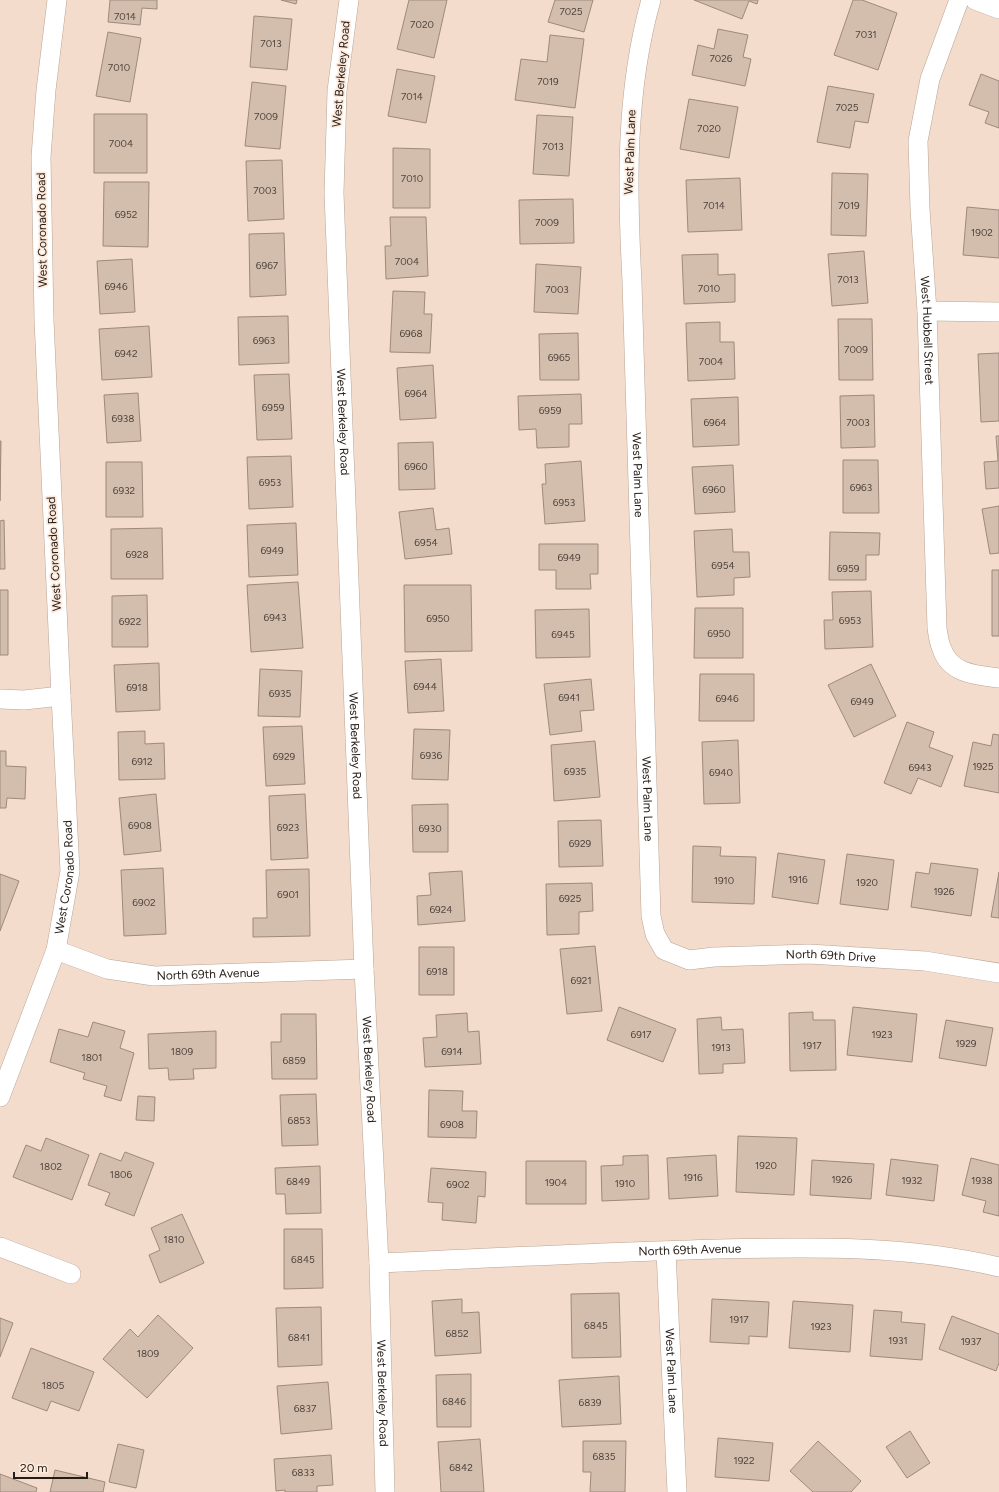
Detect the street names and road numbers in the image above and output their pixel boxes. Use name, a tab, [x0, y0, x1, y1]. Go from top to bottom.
street label: West Berkeley Road	[329, 20, 353, 128]
street label: West Palm Lane	[622, 109, 638, 195]
street label: West Coronado Road	[34, 173, 50, 287]
street label: West Hubbell Street	[918, 276, 936, 386]
street label: West Berkeley Road	[334, 368, 352, 476]
street label: West Palm Lane	[630, 432, 646, 518]
street label: West Coronado Road	[44, 496, 64, 612]
street label: West Berkeley Road	[346, 692, 364, 799]
street label: West Palm Lane	[639, 756, 656, 842]
street label: West Coronado Road	[52, 820, 77, 935]
street label: North 69th Drive	[786, 947, 877, 965]
street label: North 69th Avenue	[156, 965, 260, 983]
street label: West Berkeley Road	[359, 1016, 379, 1123]
street label: North 69th Avenue	[638, 1242, 742, 1259]
street label: West Palm Lane	[663, 1328, 680, 1414]
street label: West Berkeley Road	[374, 1340, 391, 1447]

